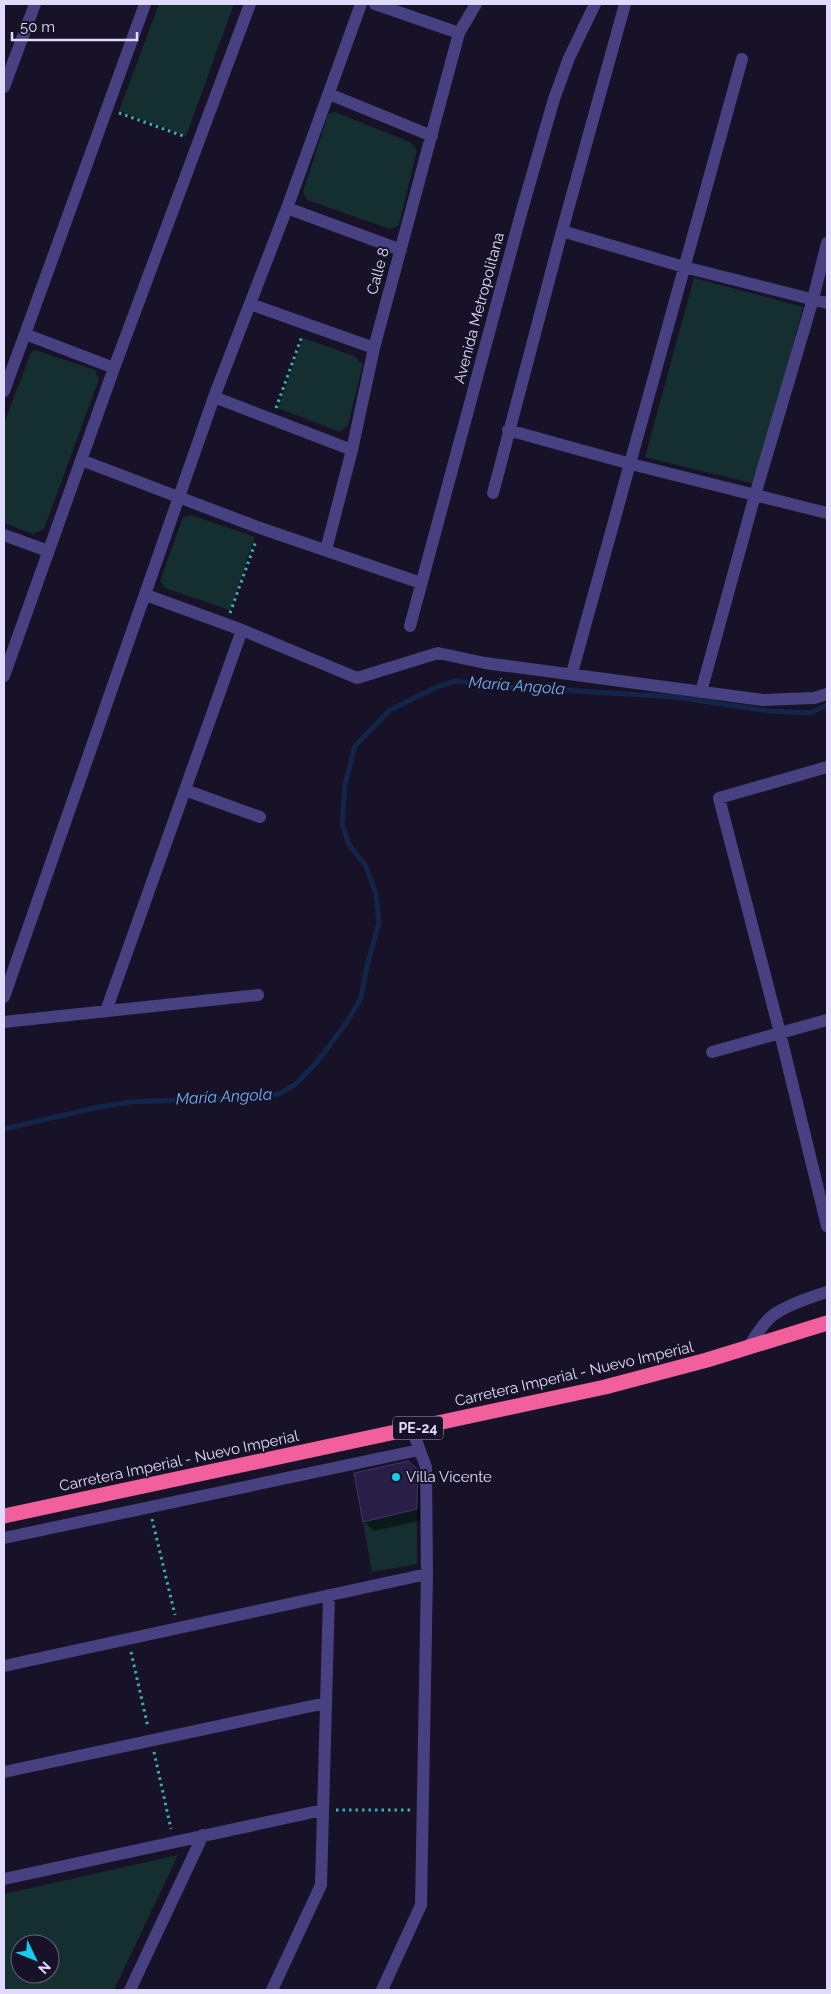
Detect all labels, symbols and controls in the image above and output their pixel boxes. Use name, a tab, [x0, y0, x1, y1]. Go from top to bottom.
scale bar	[12, 10, 138, 42]
text: 50 m	[20, 18, 55, 36]
street label: Avenida Metropolitana	[450, 230, 508, 386]
street label: Calle 8	[363, 245, 393, 297]
water label: María Angola	[468, 673, 566, 698]
water label: María Angola	[175, 1084, 273, 1109]
street label: Carretera Imperial - Nuevo Imperial	[453, 1338, 696, 1410]
road number: PE-24	[393, 1416, 443, 1440]
street label: Carretera Imperial - Nuevo Imperial	[58, 1427, 301, 1495]
place label: Villa Vicente	[406, 1468, 492, 1486]
marker: Villa Vicente	[390, 1471, 402, 1483]
north arrow	[10, 1934, 60, 1984]
text: N	[35, 1959, 54, 1977]

